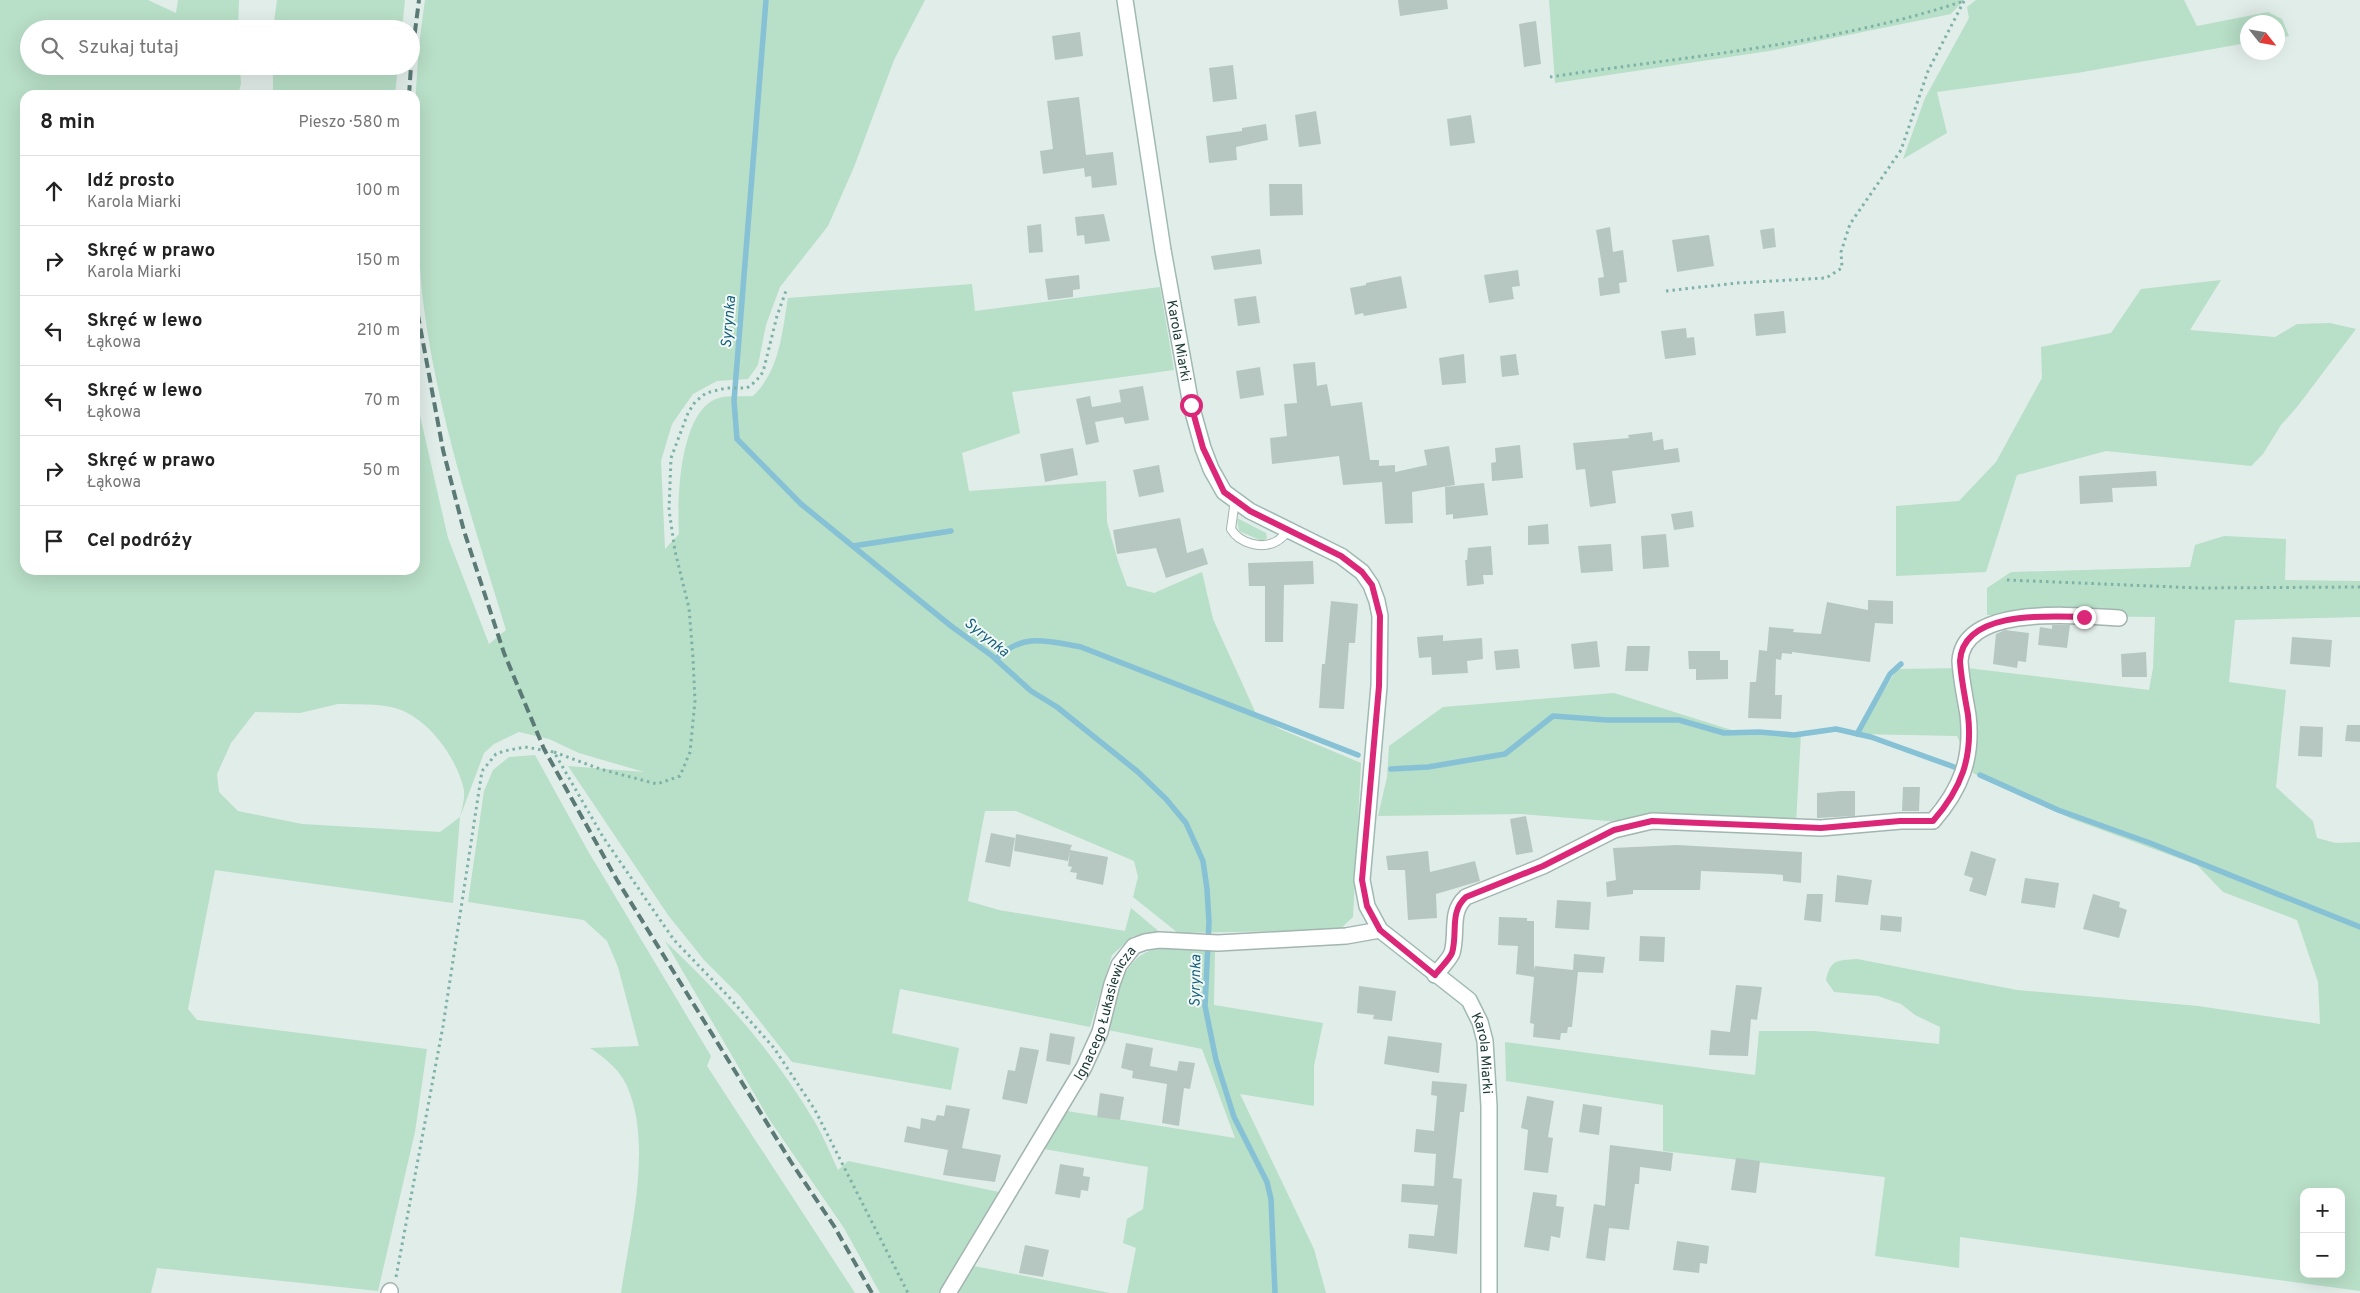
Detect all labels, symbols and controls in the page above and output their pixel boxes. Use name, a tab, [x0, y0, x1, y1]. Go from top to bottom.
north arrow	[2240, 15, 2285, 60]
search box	[20, 20, 420, 75]
icon: search	[38, 34, 66, 62]
text: Szukaj tutaj	[78, 36, 179, 60]
text: 8 min	[40, 109, 95, 136]
text: Pieszo · 580 m	[299, 113, 400, 133]
text: Idź prosto	[87, 169, 175, 193]
icon: ahead	[40, 177, 68, 205]
text: 100 m	[356, 181, 400, 201]
text: Karola Miarki	[87, 193, 181, 213]
text: Skręć w prawo	[87, 239, 215, 263]
icon: right	[40, 247, 68, 275]
text: 150 m	[357, 251, 400, 271]
text: Karola Miarki	[87, 263, 181, 283]
water label: Syrynka	[718, 295, 741, 349]
street label: Karola Miarki	[1162, 299, 1194, 383]
text: Skręć w lewo	[87, 309, 202, 333]
icon: left	[40, 317, 68, 345]
text: 210 m	[357, 321, 400, 341]
text: Łąkowa	[87, 333, 141, 353]
text: Skręć w lewo	[87, 379, 202, 403]
icon: left	[40, 387, 68, 415]
text: 70 m	[365, 391, 400, 411]
route start	[1180, 394, 1203, 417]
text: Łąkowa	[87, 403, 141, 423]
text: Skręć w prawo	[87, 449, 215, 473]
icon: right	[40, 457, 68, 485]
text: 50 m	[363, 461, 400, 481]
text: Łąkowa	[87, 473, 141, 493]
icon: arrive	[40, 527, 68, 555]
text: Cel podróży	[87, 529, 192, 553]
route end	[2073, 606, 2096, 629]
water label: Syrynka	[960, 614, 1013, 662]
street label: Ignacego Łukasiewicza	[1071, 943, 1140, 1084]
water label: Syrynka	[1187, 954, 1206, 1007]
street label: Karola Miarki	[1467, 1010, 1495, 1095]
map controls	[2300, 1188, 2345, 1278]
button: +	[2300, 1188, 2345, 1233]
button: −	[2300, 1233, 2345, 1278]

